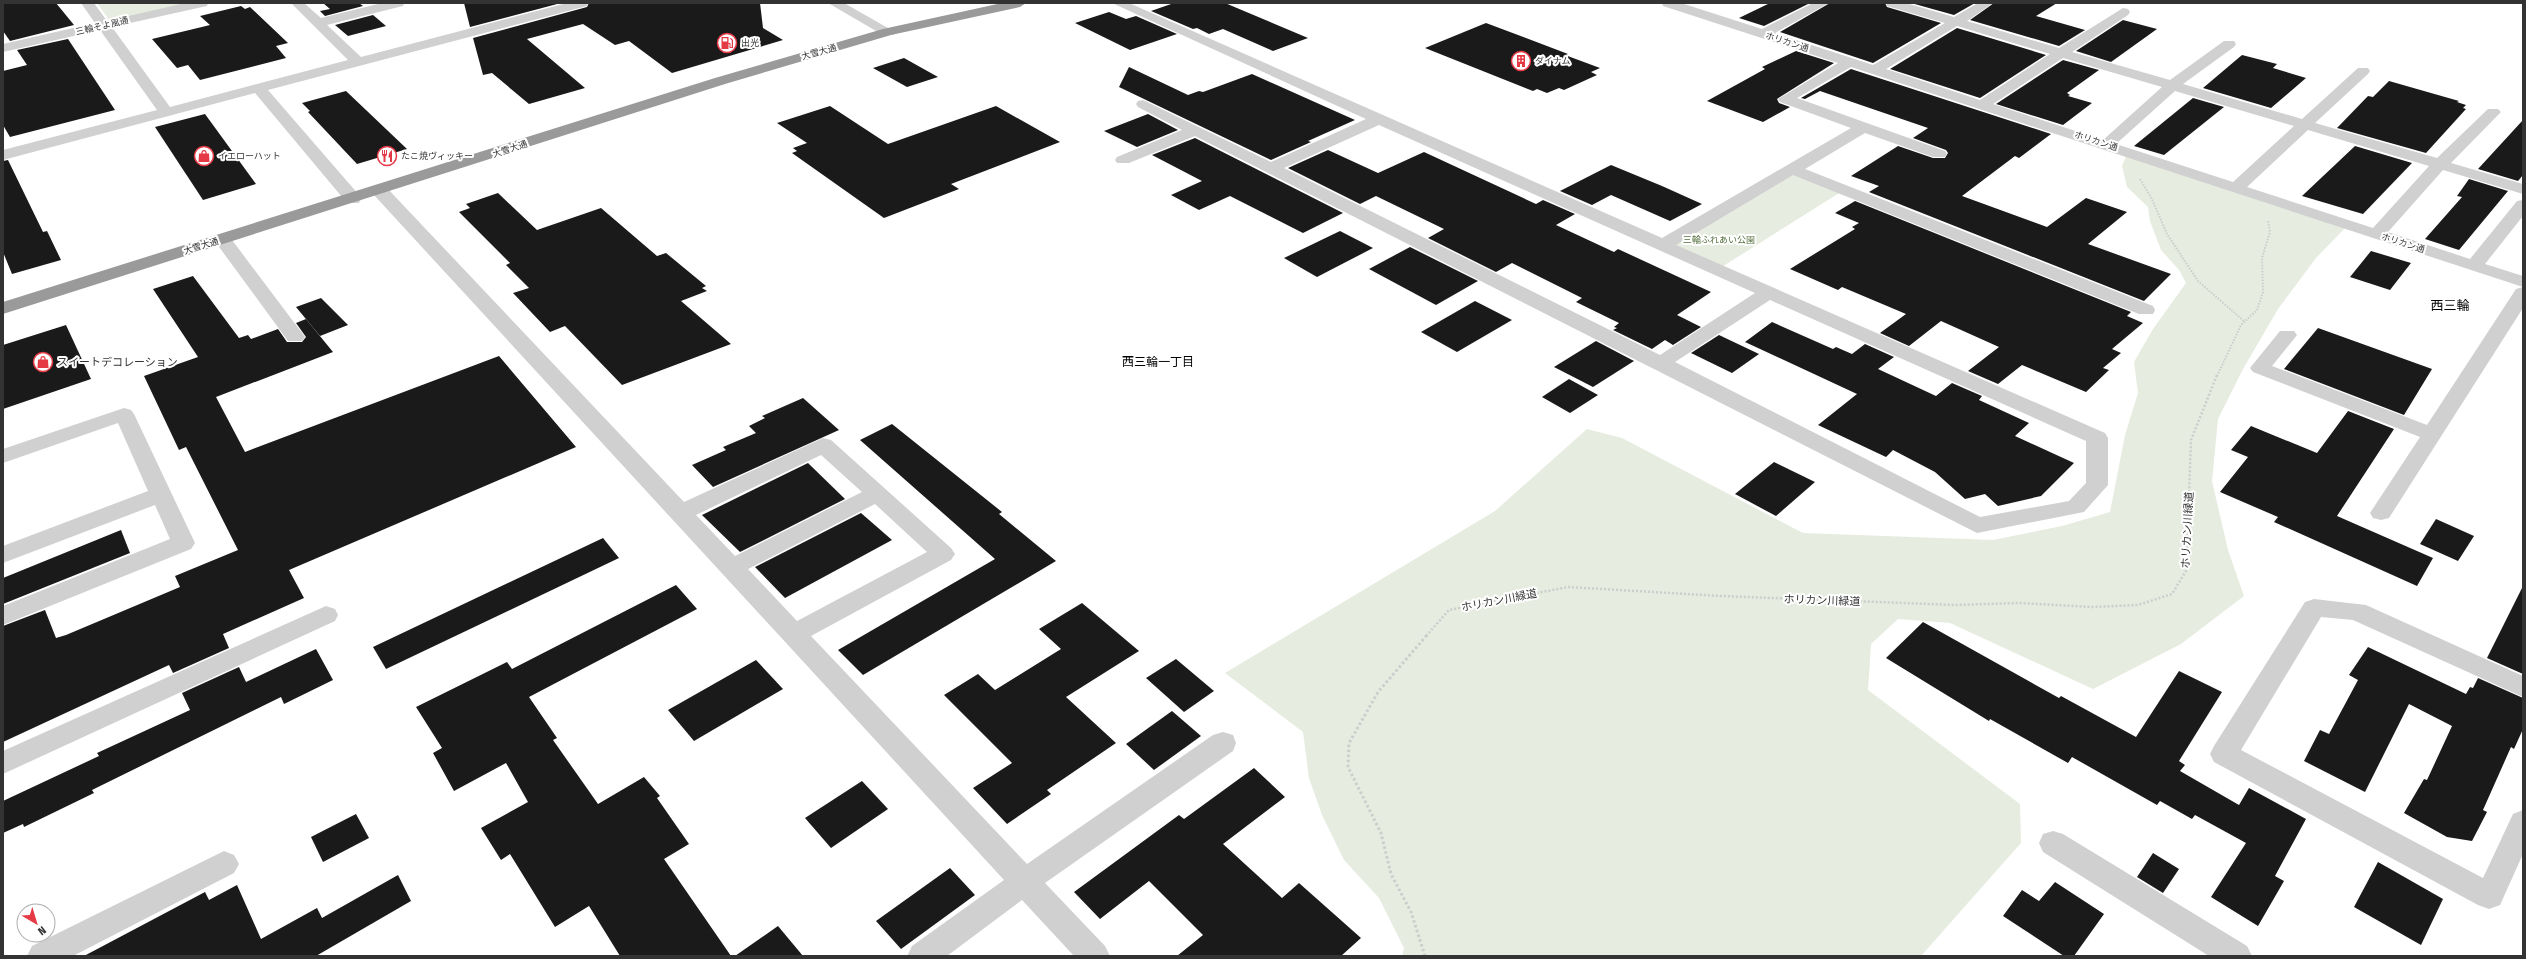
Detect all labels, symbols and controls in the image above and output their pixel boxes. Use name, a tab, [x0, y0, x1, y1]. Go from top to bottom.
street label: 三輪そよ風通	[74, 14, 129, 37]
street label: ホリカン通	[1764, 30, 1810, 54]
fuel station icon: 出光	[716, 32, 738, 54]
place label: 出光	[741, 38, 759, 48]
street label: 大雪大通	[800, 42, 838, 62]
building icon: ダイナム	[1510, 50, 1532, 72]
place label: ダイナム	[1535, 56, 1571, 66]
street label: ホリカン通	[2073, 129, 2119, 153]
street label: 大雪大通	[491, 139, 529, 159]
shop icon: イエローハット	[193, 145, 215, 167]
restaurant icon: たこ焼ヴィッキー	[376, 145, 398, 167]
place label: イエローハット	[218, 151, 281, 161]
place label: たこ焼ヴィッキー	[401, 151, 473, 161]
street label: ホリカン通	[2380, 231, 2426, 255]
park label: 三輪ふれあい公園	[1683, 234, 1755, 245]
street label: 大雪大通	[182, 236, 220, 256]
district label: 西三輪	[2430, 298, 2470, 313]
shop icon: スイートデコレーション	[32, 351, 54, 373]
district label: 西三輪一丁目	[1122, 355, 1194, 369]
place label: スイートデコレーション	[57, 356, 178, 369]
street label: ホリカン川緑道	[2179, 491, 2196, 569]
street label: ホリカン川緑道	[1460, 587, 1538, 614]
street label: ホリカン川緑道	[1783, 593, 1861, 608]
north arrow	[16, 903, 56, 943]
text: N	[35, 923, 48, 938]

